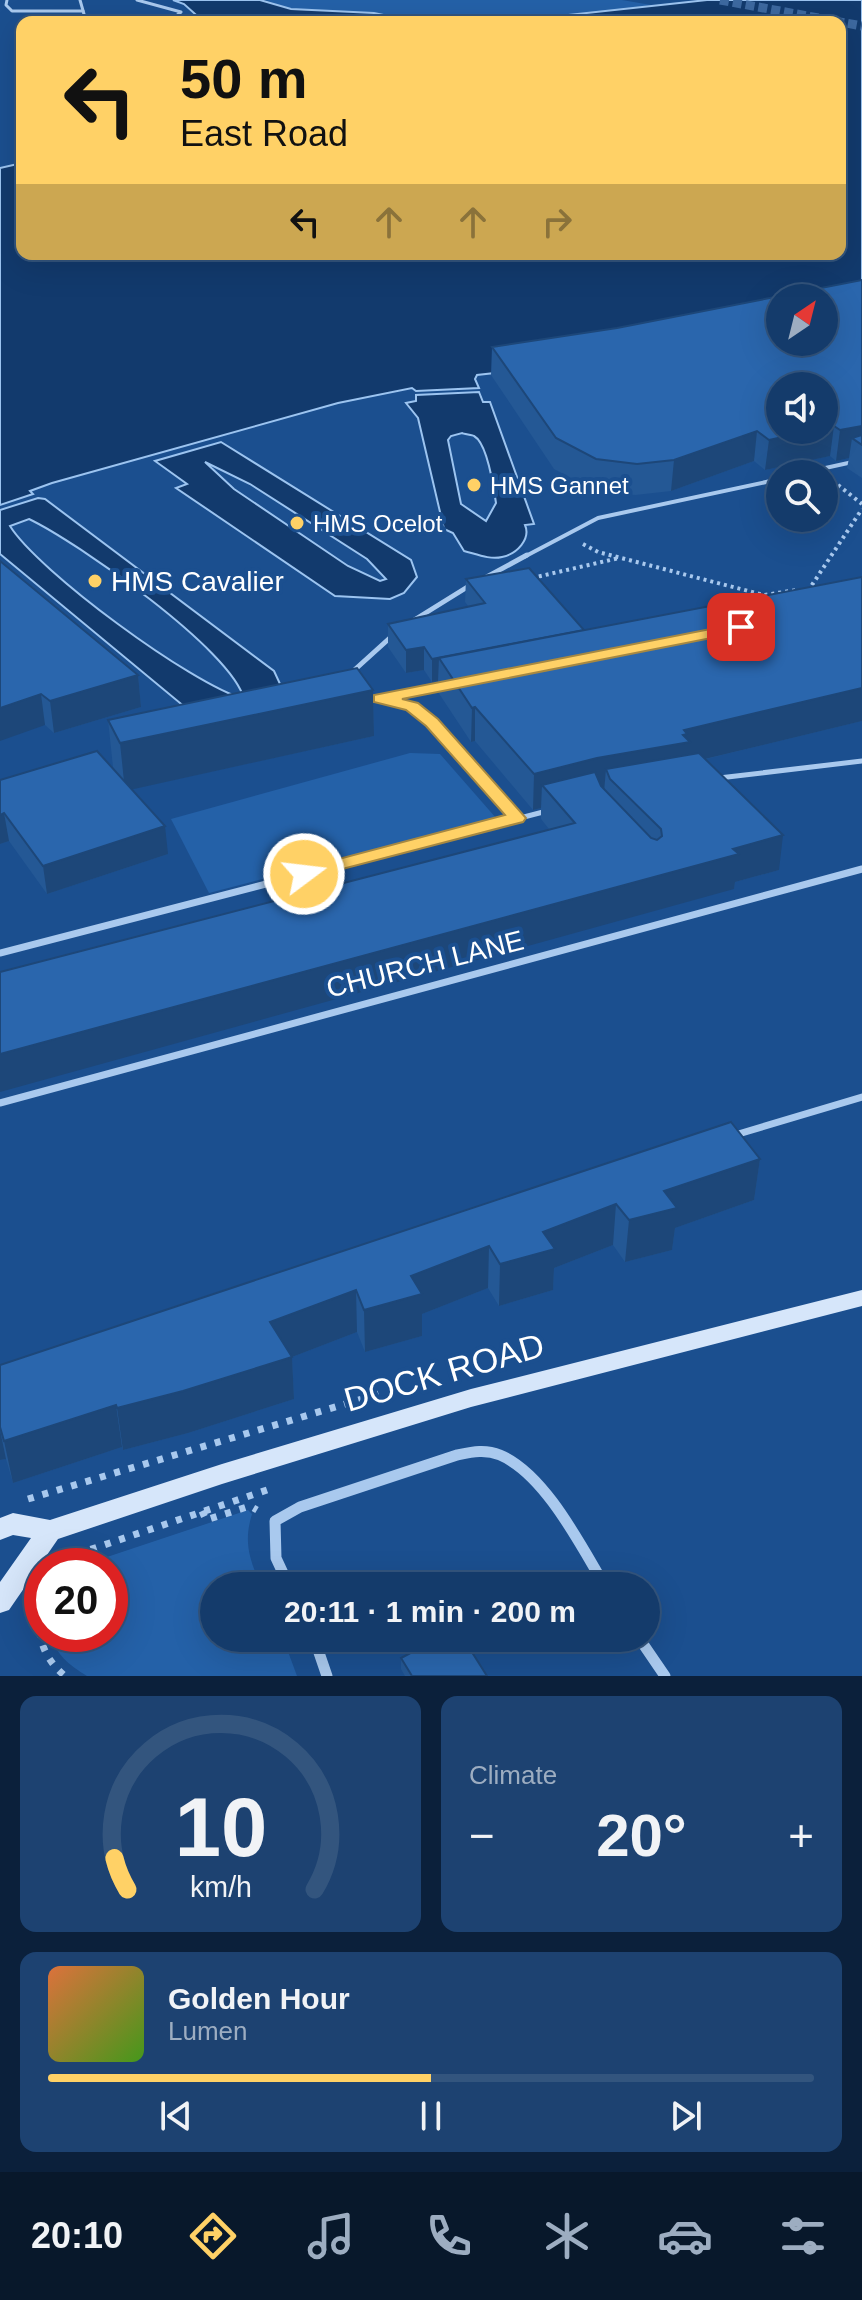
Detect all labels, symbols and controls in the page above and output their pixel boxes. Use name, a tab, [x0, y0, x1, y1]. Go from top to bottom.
text: 50 m	[180, 47, 308, 110]
icon: left	[48, 48, 152, 152]
text: East Road	[180, 113, 348, 154]
icon: left	[283, 200, 327, 244]
icon: ahead	[367, 200, 411, 244]
icon: ahead	[451, 200, 495, 244]
icon: right	[535, 200, 579, 244]
north arrow	[766, 284, 838, 356]
map controls	[766, 284, 838, 532]
button: sound	[766, 372, 838, 444]
button: search	[766, 460, 838, 532]
place label: HMS Gannet	[490, 472, 629, 499]
marker: HMS Gannet	[465, 476, 483, 494]
place label: HMS Ocelot	[313, 510, 443, 537]
marker: HMS Ocelot	[288, 514, 306, 532]
place label: HMS Cavalier	[111, 566, 284, 597]
marker: HMS Cavalier	[86, 572, 104, 590]
pin	[707, 593, 775, 661]
icon: arrive	[719, 605, 763, 649]
position arrow	[262, 832, 346, 916]
street label: CHURCH LANE	[323, 924, 527, 1004]
street label: DOCK ROAD	[340, 1325, 548, 1419]
speed limit sign: 20	[24, 1548, 128, 1652]
text: 20:11 · 1 min · 200 m	[284, 1595, 576, 1628]
text: Climate	[469, 1760, 557, 1790]
text: 10	[174, 1781, 267, 1874]
text: 20°	[596, 1802, 687, 1869]
text: −	[469, 1811, 495, 1860]
text: +	[788, 1811, 814, 1860]
text: km/h	[190, 1871, 251, 1903]
text: Golden Hour	[168, 1982, 350, 2015]
text: Lumen	[168, 2016, 248, 2046]
icon: previous	[154, 2094, 198, 2138]
icon: pause	[409, 2094, 453, 2138]
icon: next	[664, 2094, 708, 2138]
icon: directions	[185, 2208, 241, 2264]
icon: music	[303, 2208, 359, 2264]
icon: phone	[421, 2208, 477, 2264]
icon: climate	[539, 2208, 595, 2264]
icon: car	[657, 2208, 713, 2264]
icon: filters	[775, 2208, 831, 2264]
text: 20:10	[31, 2215, 123, 2256]

